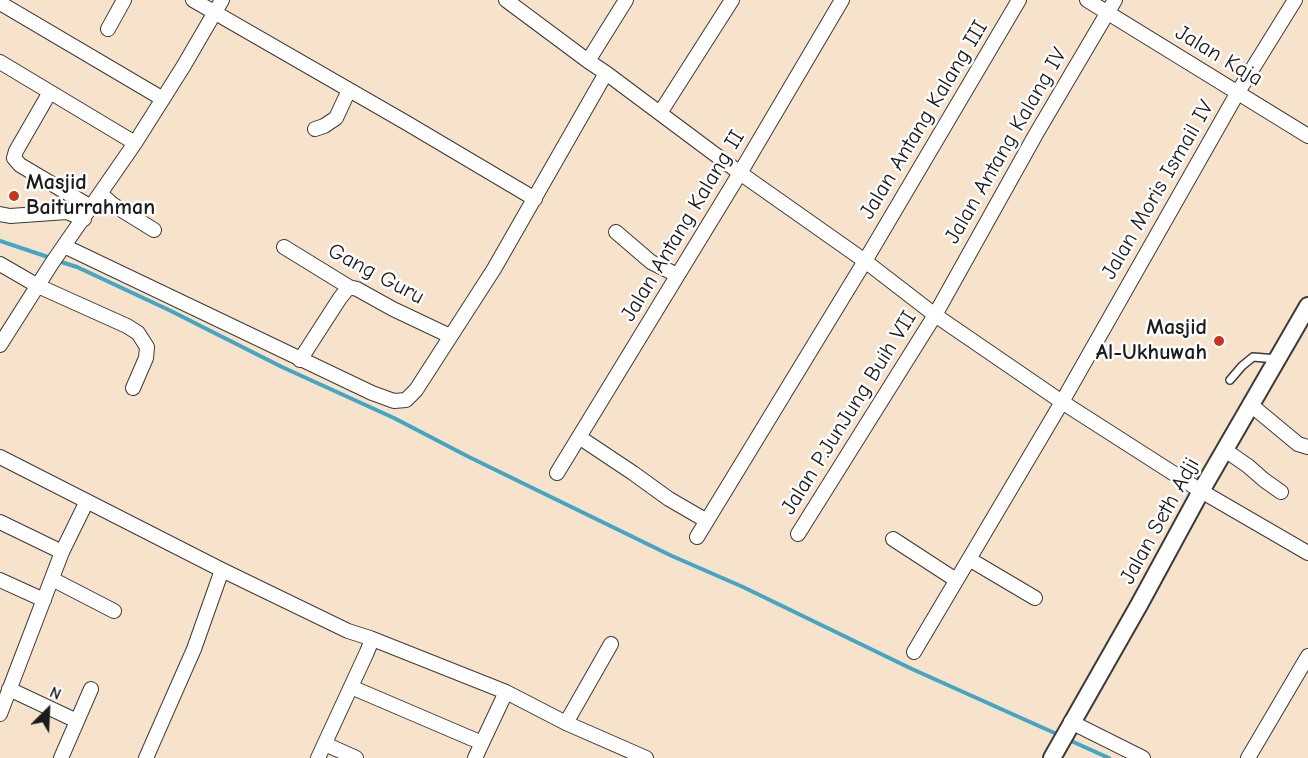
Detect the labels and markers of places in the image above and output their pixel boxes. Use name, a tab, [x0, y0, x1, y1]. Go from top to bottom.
place label: Masjid Baiturrahman	[26, 170, 155, 222]
marker: Masjid Baiturrahman	[7, 189, 21, 203]
place label: Masjid Al-Ukhuwah	[1096, 315, 1207, 366]
marker: Masjid Al-Ukhuwah	[1212, 334, 1226, 348]

